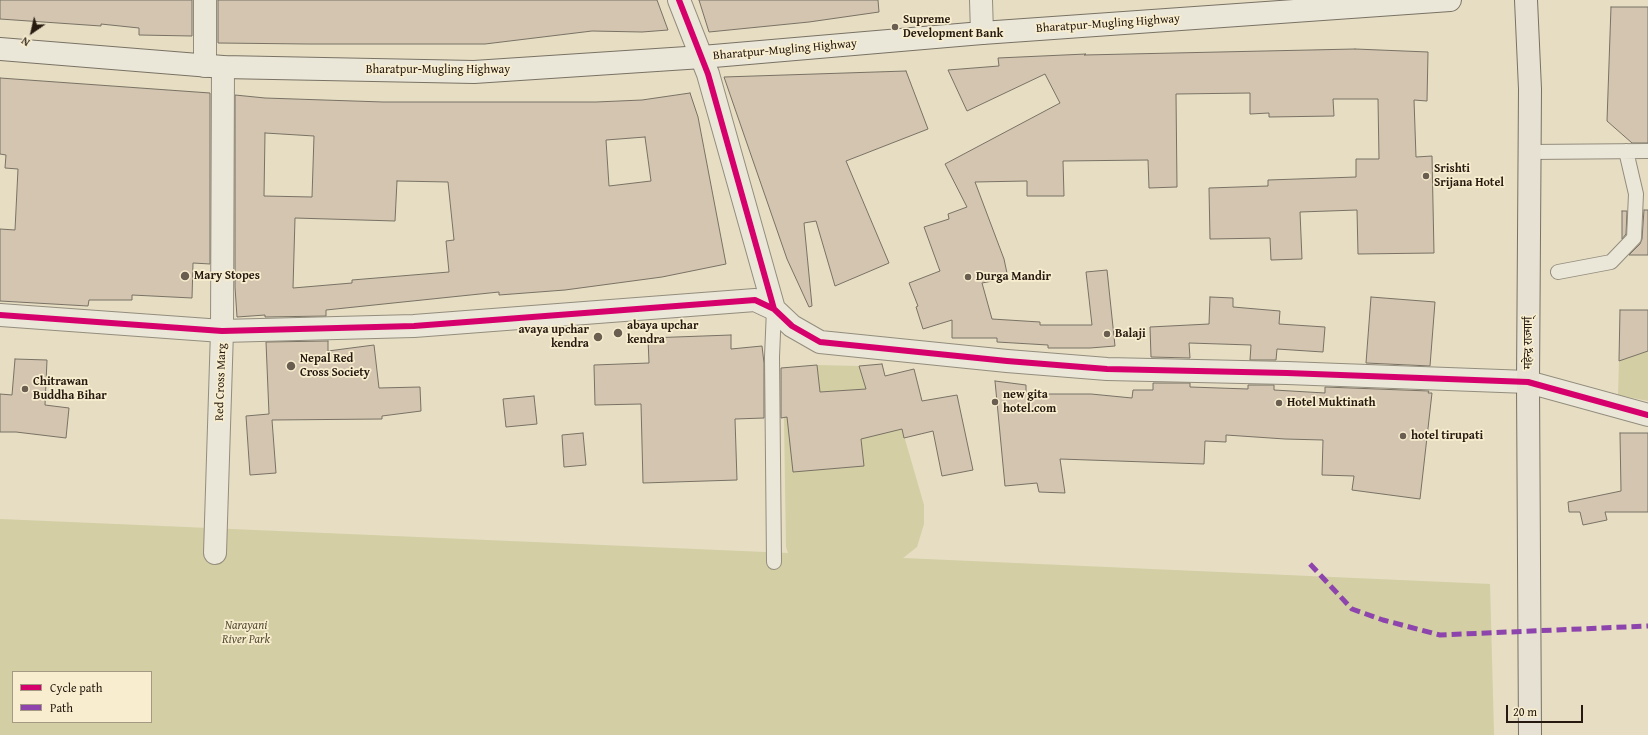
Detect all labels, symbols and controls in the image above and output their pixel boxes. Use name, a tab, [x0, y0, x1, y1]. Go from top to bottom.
north arrow	[12, 12, 52, 52]
street label: Bharatpur-Mugling Highway	[1035, 12, 1181, 36]
place label: Supreme Development Bank	[903, 13, 1003, 41]
marker: Supreme Development Bank	[890, 22, 900, 32]
text: N	[18, 33, 33, 51]
street label: Bharatpur-Mugling Highway	[712, 37, 858, 63]
street label: Bharatpur-Mugling Highway	[366, 63, 510, 77]
place label: Srishti Srijana Hotel	[1434, 162, 1504, 190]
marker: Srishti Srijana Hotel	[1421, 171, 1431, 181]
place label: Mary Stopes	[194, 269, 260, 283]
marker: Mary Stopes	[179, 270, 191, 282]
place label: Durga Mandir	[976, 270, 1051, 284]
marker: Durga Mandir	[963, 272, 973, 282]
street label: महेन्द्र राज्मार्ग्	[1522, 317, 1536, 369]
place label: abaya upchar kendra	[627, 319, 698, 347]
place label: avaya upchar kendra	[518, 323, 589, 351]
marker: abaya upchar kendra	[612, 327, 624, 339]
place label: Balaji	[1115, 327, 1146, 341]
marker: Balaji	[1102, 329, 1112, 339]
marker: avaya upchar kendra	[592, 331, 604, 343]
street label: Red Cross Marg	[212, 343, 230, 421]
place label: Nepal Red Cross Society	[300, 352, 370, 380]
marker: Nepal Red Cross Society	[285, 360, 297, 372]
place label: Chitrawan Buddha Bihar	[33, 375, 107, 403]
marker: Chitrawan Buddha Bihar	[20, 384, 30, 394]
place label: new gita hotel.com	[1003, 388, 1056, 416]
place label: Hotel Muktinath	[1287, 396, 1376, 410]
marker: new gita hotel.com	[990, 397, 1000, 407]
marker: Hotel Muktinath	[1274, 398, 1284, 408]
place label: hotel tirupati	[1411, 429, 1483, 443]
marker: hotel tirupati	[1398, 431, 1408, 441]
park label: Narayani River Park	[222, 619, 270, 647]
legend	[12, 671, 152, 723]
text: Cycle path	[50, 679, 102, 696]
scale bar	[1508, 697, 1585, 723]
text: Path	[50, 699, 73, 716]
text: 20 m	[1513, 703, 1537, 720]

